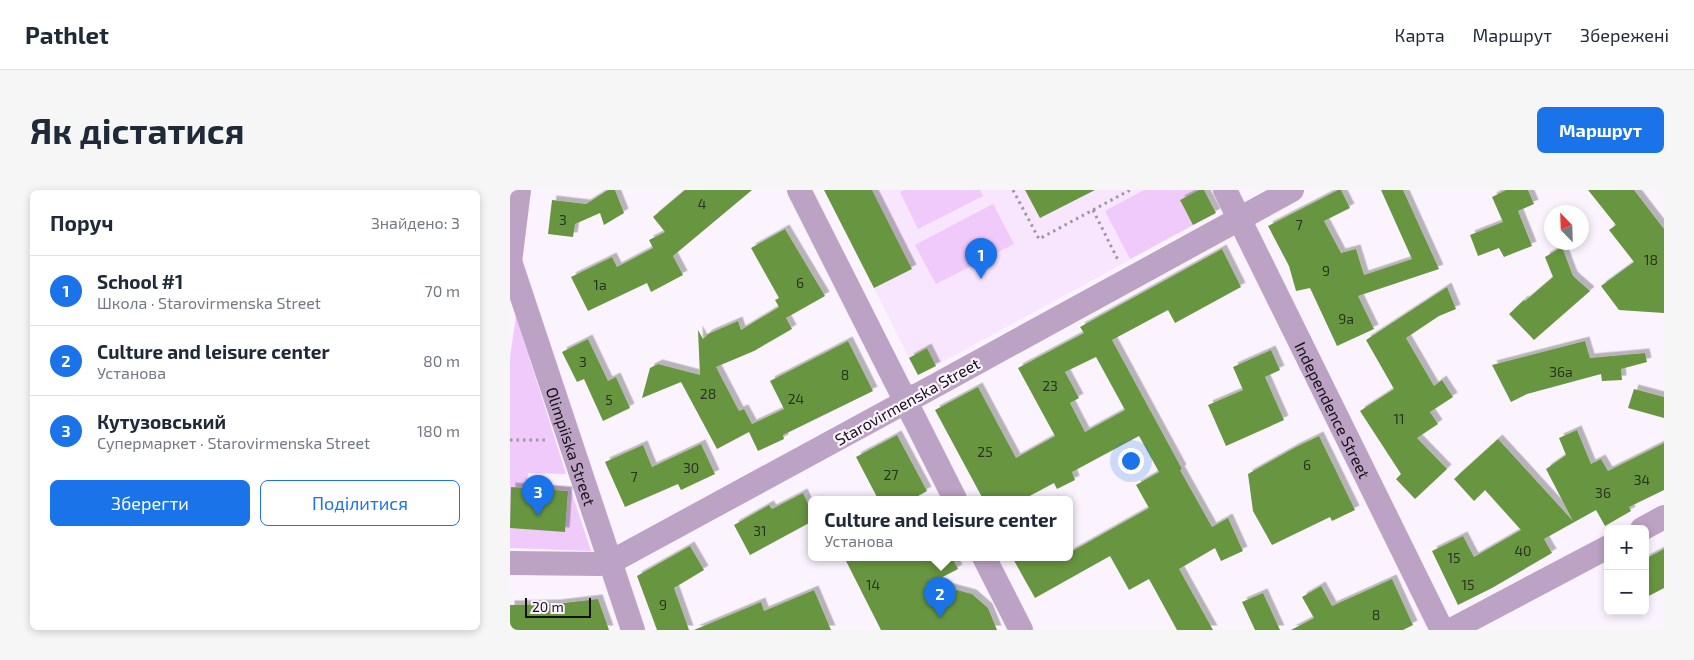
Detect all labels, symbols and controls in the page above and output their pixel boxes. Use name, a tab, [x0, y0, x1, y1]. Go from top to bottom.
text: Pathlet	[25, 20, 109, 49]
text: Карта	[1395, 24, 1445, 46]
text: Маршрут	[1473, 24, 1552, 46]
text: Збережені	[1580, 24, 1669, 46]
button: Маршрут	[1537, 107, 1664, 153]
text: Як дістатися	[30, 109, 244, 151]
house number: 4	[698, 195, 706, 212]
north arrow	[1544, 205, 1589, 250]
text: Поруч	[50, 210, 113, 235]
house number: 3	[559, 211, 567, 228]
text: Знайдено: 3	[371, 213, 460, 232]
house number: 7	[1295, 216, 1303, 233]
pin: 1	[965, 238, 997, 279]
house number: 18	[1644, 251, 1658, 268]
house number: 9	[1322, 262, 1330, 279]
text: School #1	[97, 270, 183, 293]
house number: 6	[796, 274, 804, 291]
house number: 1а	[593, 276, 607, 293]
text: 1	[63, 281, 69, 300]
text: 70 m	[425, 281, 460, 300]
text: Школа · Starovirmenska Street	[97, 293, 321, 312]
house number: 9а	[1338, 310, 1354, 327]
street label: Independence Street	[1292, 338, 1375, 481]
text: Culture and leisure center	[97, 340, 330, 363]
text: 2	[61, 351, 71, 370]
text: 80 m	[423, 351, 460, 370]
house number: 3	[579, 353, 587, 370]
street label: Starovirmenska Street	[831, 353, 983, 449]
text: Установа	[97, 363, 166, 382]
house number: 36а	[1549, 363, 1573, 380]
house number: 8	[841, 366, 849, 383]
house number: 23	[1042, 377, 1058, 394]
street label: Olimpiiska Street	[543, 384, 600, 508]
house number: 28	[700, 385, 716, 402]
house number: 24	[788, 390, 804, 407]
house number: 5	[605, 391, 613, 408]
text: Кутузовський	[97, 410, 226, 433]
house number: 11	[1393, 410, 1405, 427]
text: 3	[61, 421, 71, 440]
text: 180 m	[417, 421, 460, 440]
text: Супермаркет · Starovirmenska Street	[97, 433, 370, 452]
house number: 25	[977, 443, 993, 460]
your location	[1118, 448, 1144, 474]
house number: 6	[1303, 456, 1311, 473]
house number: 30	[683, 459, 699, 476]
house number: 27	[883, 466, 899, 483]
house number: 7	[630, 468, 638, 485]
house number: 34	[1634, 471, 1650, 488]
pin: 3	[522, 475, 554, 516]
button: Зберегти	[50, 480, 250, 526]
button: Поділитися	[260, 480, 460, 526]
house number: 36	[1595, 484, 1611, 501]
popup	[808, 496, 1073, 561]
text: Culture and leisure center	[824, 508, 1057, 531]
house number: 31	[753, 522, 767, 539]
map controls	[1604, 525, 1649, 615]
button: +	[1604, 525, 1649, 570]
text: Установа	[824, 531, 893, 550]
house number: 40	[1514, 542, 1532, 559]
house number: 15	[1447, 549, 1461, 566]
button: −	[1604, 570, 1649, 615]
house number: 14	[866, 576, 880, 593]
house number: 15	[1461, 576, 1475, 593]
pin: 2	[924, 577, 956, 618]
scale bar	[525, 595, 591, 618]
house number: 9	[659, 596, 667, 613]
text: 20 m	[532, 598, 564, 615]
house number: 8	[1372, 606, 1380, 623]

